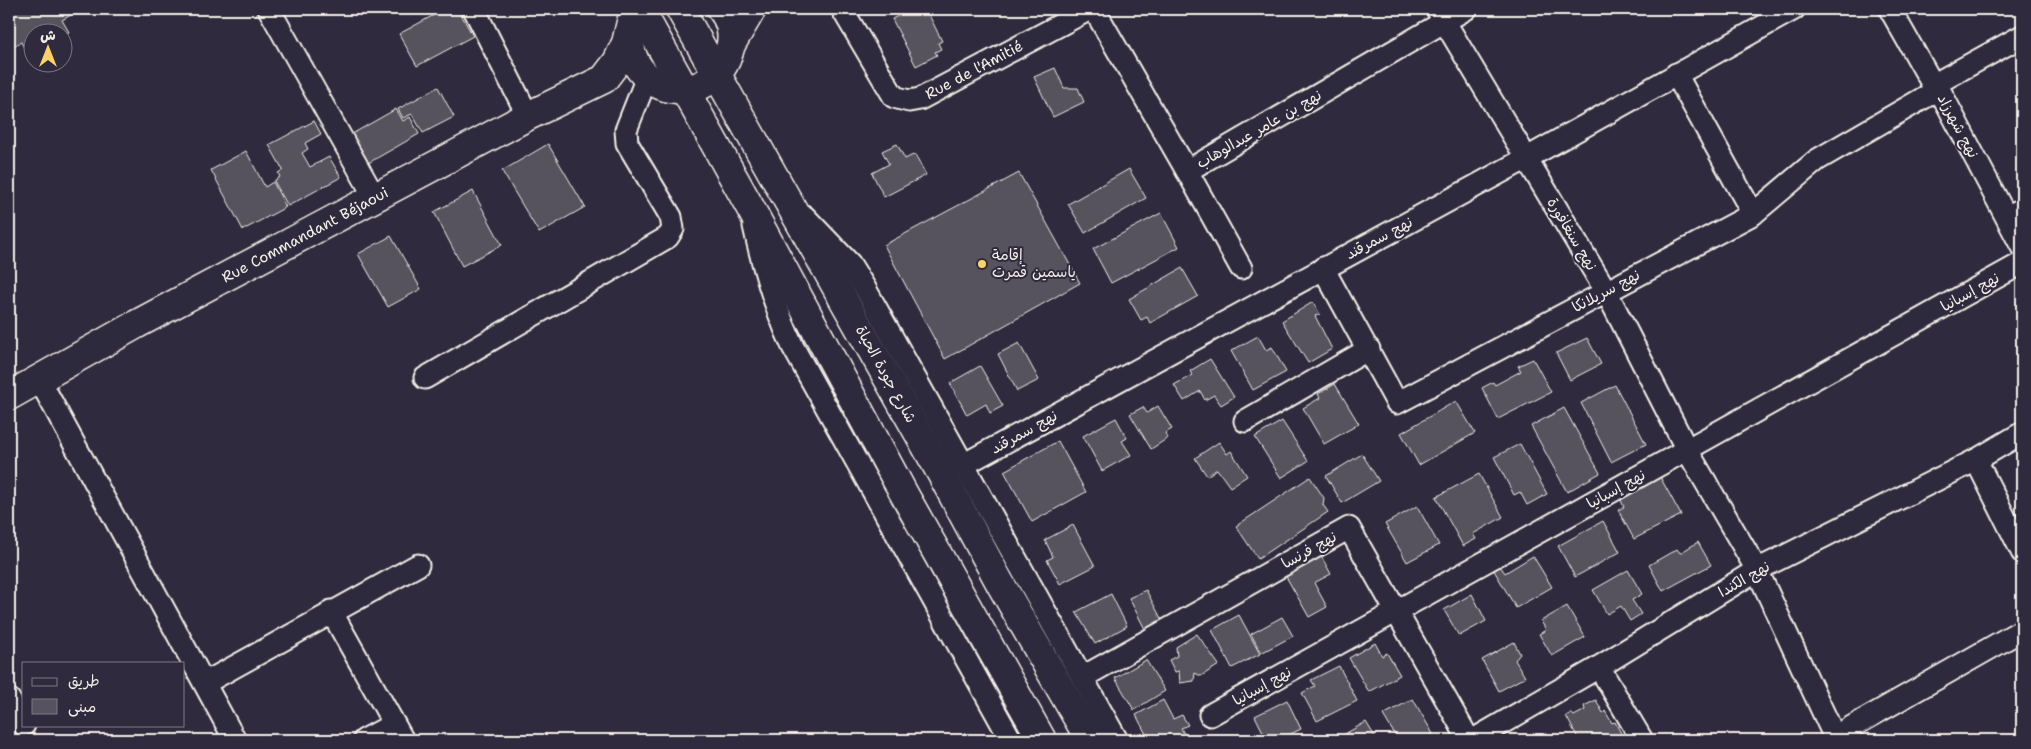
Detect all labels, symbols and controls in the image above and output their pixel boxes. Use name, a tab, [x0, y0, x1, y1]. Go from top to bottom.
north arrow	[22, 22, 72, 72]
text: ش	[40, 26, 56, 44]
street label: Rue de l'Amitié	[922, 36, 1026, 104]
street label: نهج بن عامر عبدالوهاب	[1193, 85, 1325, 173]
street label: نهج شهرزاد	[1933, 90, 1983, 162]
street label: Rue Commandant Béjaoui	[218, 183, 392, 287]
street label: نهج سنغافورة	[1542, 194, 1602, 274]
street label: نهج سمرقند	[1342, 212, 1416, 264]
place label: إقامة ياسمين قمرت	[992, 245, 1076, 282]
marker: إقامة ياسمين قمرت	[976, 258, 988, 270]
street label: نهج سريلانكا	[1569, 265, 1643, 317]
street label: نهج إسبانيا	[1937, 268, 2003, 316]
street label: شارع جودة الحياة	[851, 322, 921, 426]
street label: نهج سمرقند	[987, 405, 1061, 459]
street label: نهج إسبانيا	[1583, 465, 1649, 513]
street label: نهج فرنسا	[1278, 527, 1340, 573]
street label: نهج الكندا	[1715, 556, 1773, 602]
legend	[22, 662, 185, 726]
street label: نهج إسبانيا	[1229, 662, 1295, 710]
text: طريق	[68, 671, 100, 691]
text: مبنى	[68, 697, 96, 717]

